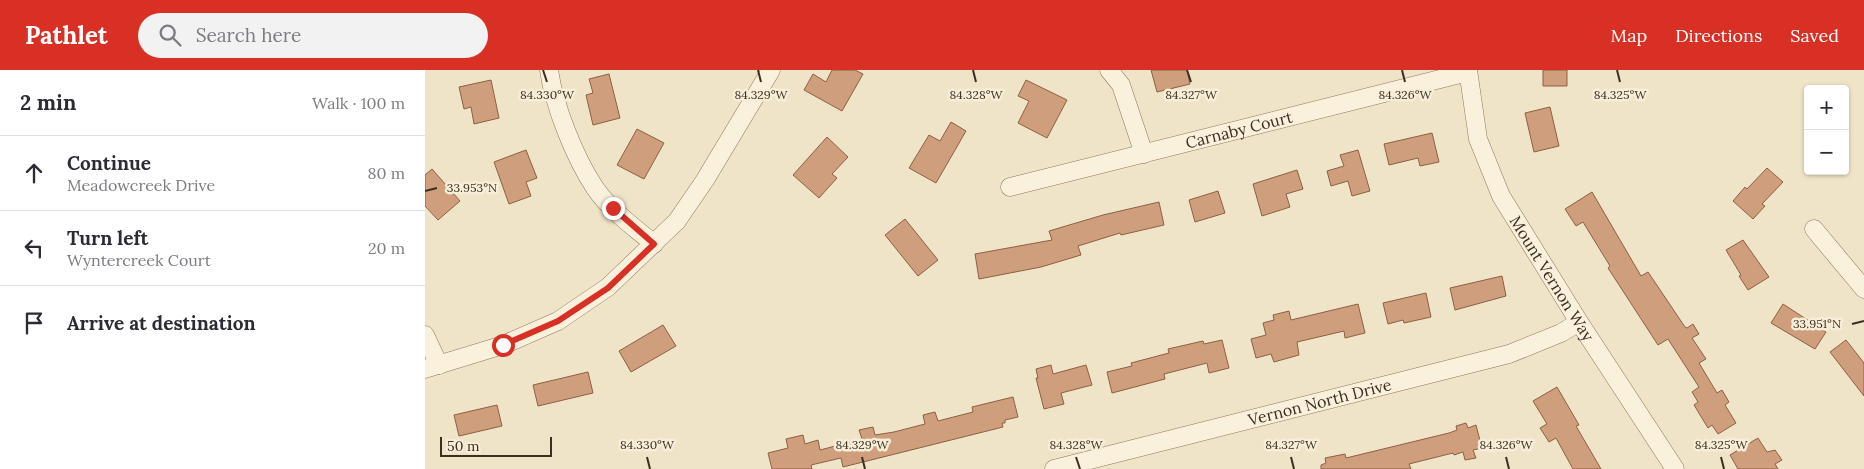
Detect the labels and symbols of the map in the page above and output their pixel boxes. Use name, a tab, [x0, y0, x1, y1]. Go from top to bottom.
text: 84.330°W	[520, 87, 575, 102]
text: 84.329°W	[734, 87, 789, 102]
text: 84.328°W	[950, 87, 1003, 102]
text: 84.327°W	[1165, 87, 1218, 102]
text: 84.326°W	[1378, 87, 1433, 102]
text: 84.325°W	[1594, 87, 1647, 102]
street label: Carnaby Court	[1183, 106, 1295, 153]
text: 33.953°N	[447, 180, 497, 195]
route end	[602, 197, 625, 220]
street label: Mount Vernon Way	[1506, 212, 1599, 345]
text: 33.951°N	[1793, 316, 1841, 331]
route start	[492, 334, 515, 357]
street label: Vernon North Drive	[1245, 374, 1394, 430]
scale bar	[440, 434, 553, 457]
text: 84.330°W	[620, 437, 675, 452]
text: 84.329°W	[835, 437, 890, 452]
text: 84.328°W	[1050, 437, 1103, 452]
text: 84.327°W	[1265, 437, 1318, 452]
text: 84.326°W	[1479, 437, 1534, 452]
text: 84.325°W	[1695, 437, 1748, 452]

